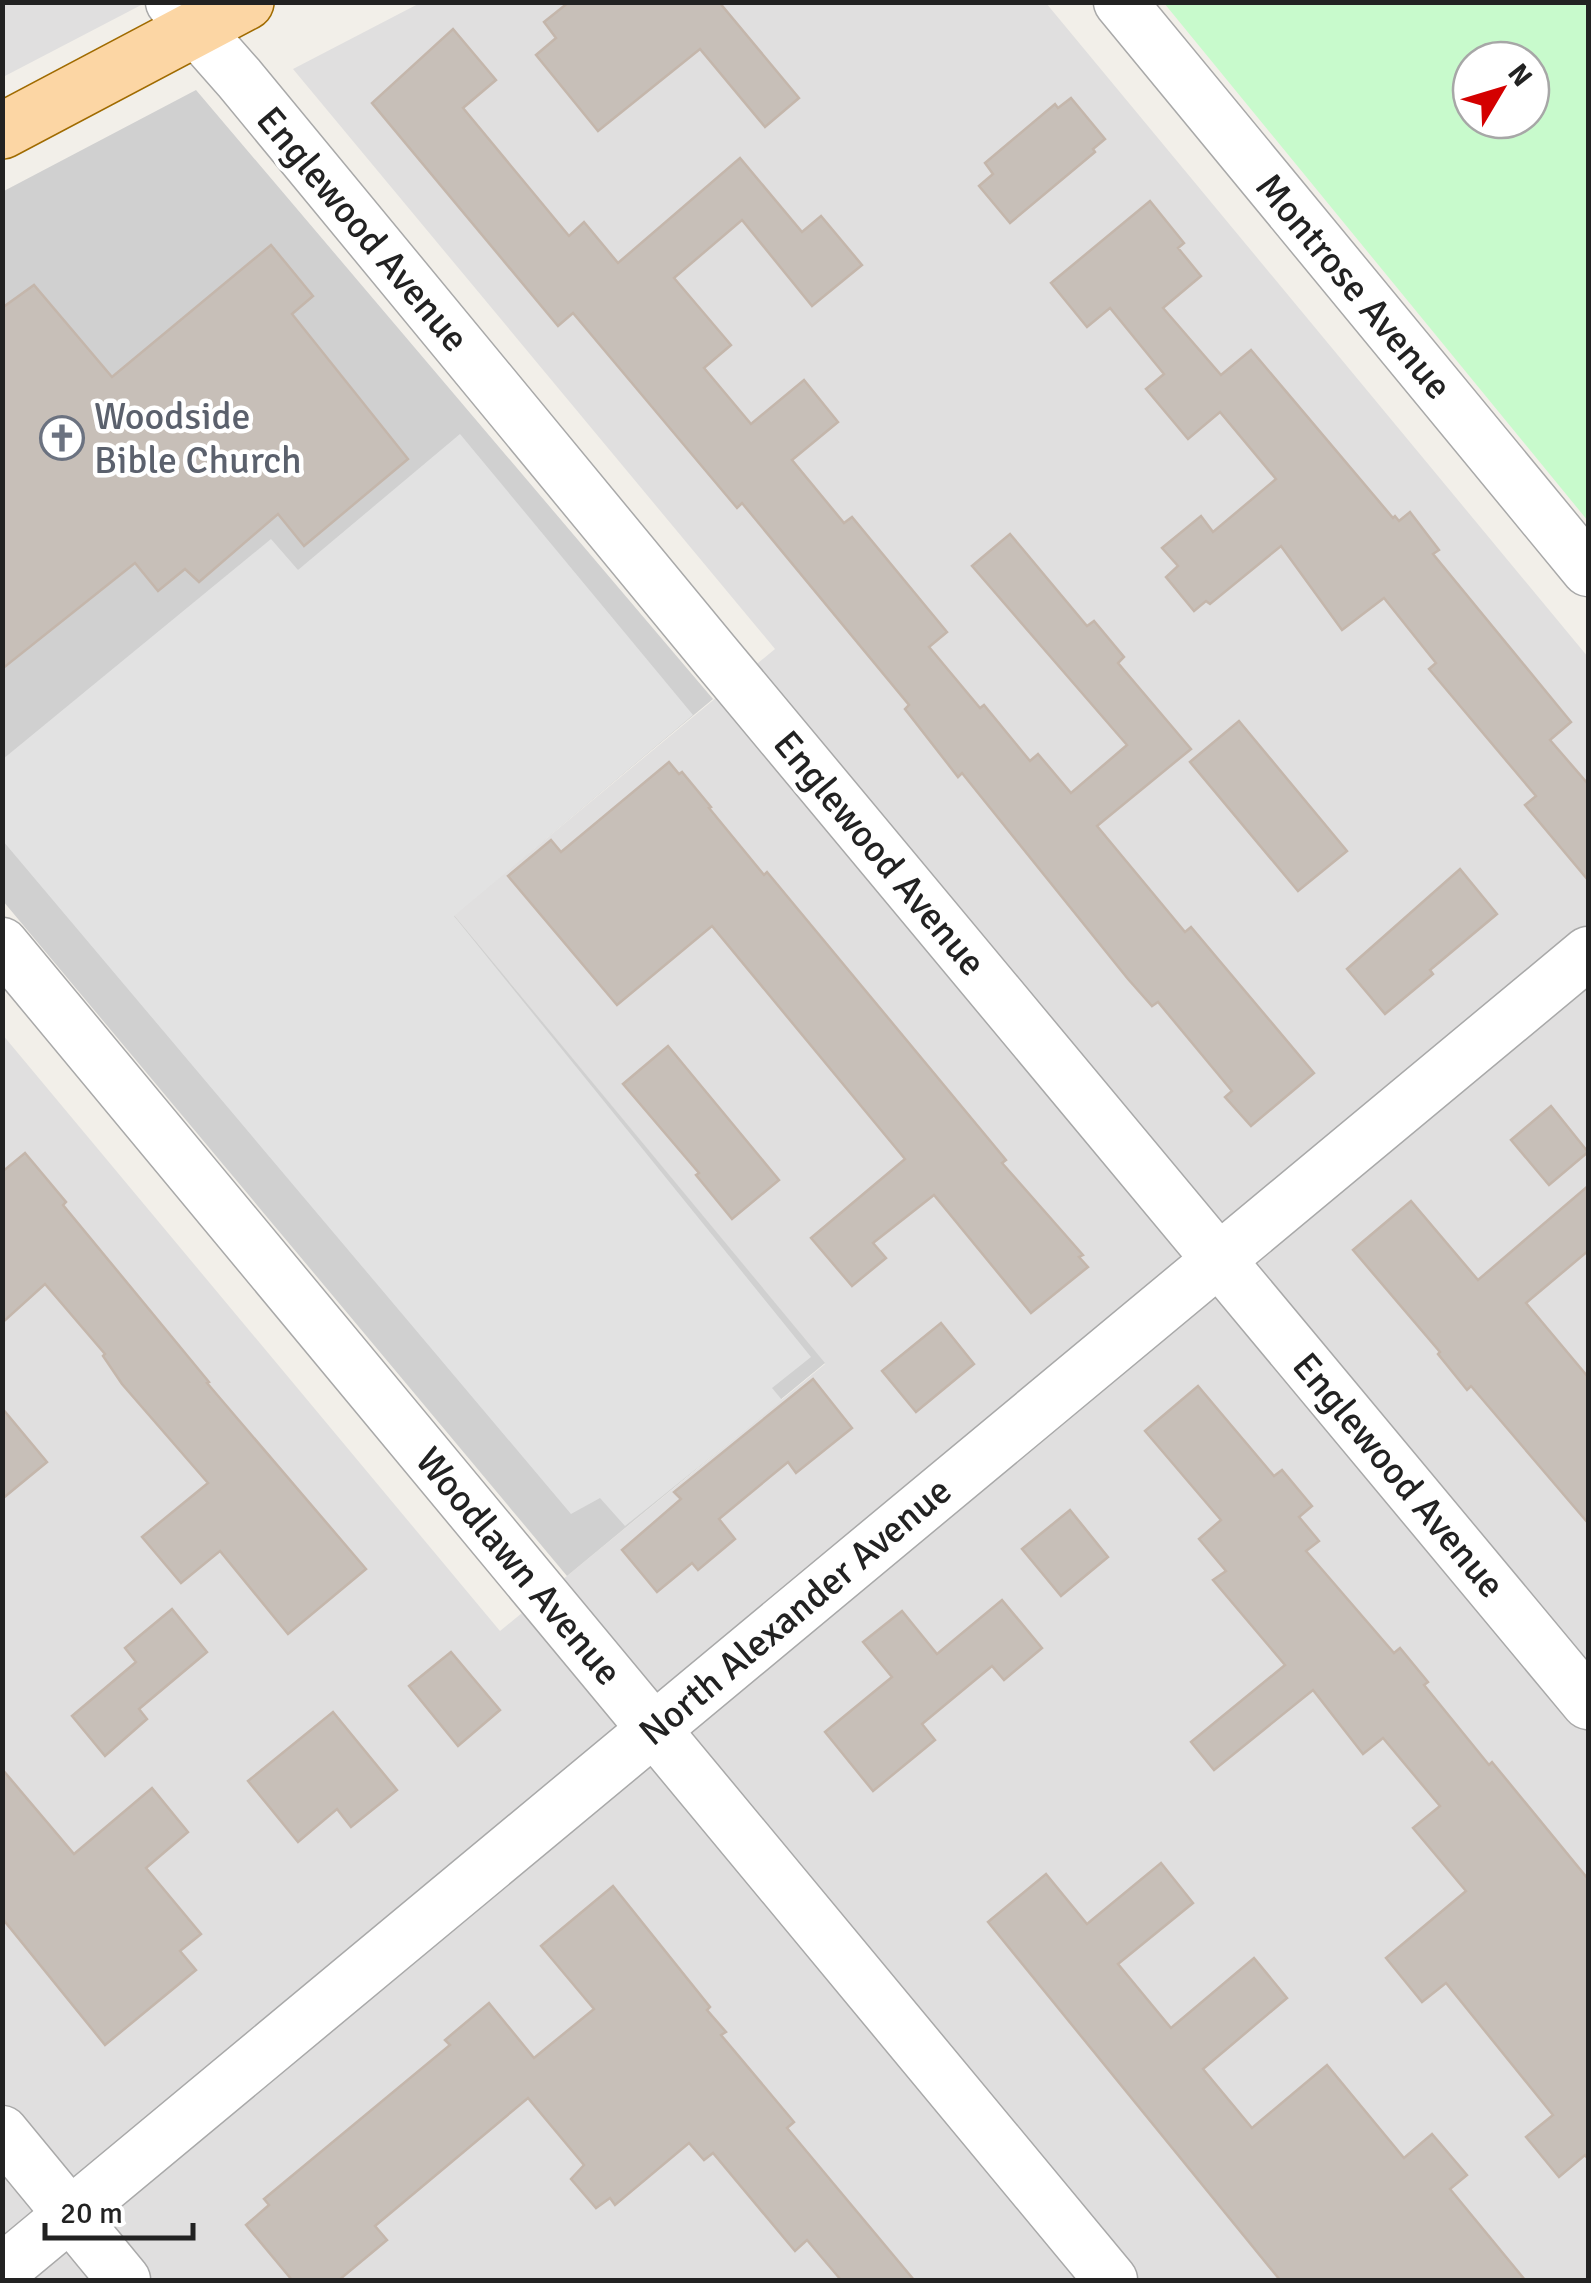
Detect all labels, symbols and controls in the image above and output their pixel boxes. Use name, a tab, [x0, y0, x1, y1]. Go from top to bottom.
north arrow	[1451, 40, 1551, 140]
text: N	[1501, 57, 1539, 93]
street label: Englewood Avenue	[246, 97, 479, 361]
street label: Montrose Avenue	[1246, 164, 1462, 409]
place label: Woodside Bible Church	[94, 393, 302, 484]
church icon: Woodside Bible Church	[39, 415, 85, 461]
street label: Englewood Avenue	[763, 721, 996, 985]
street label: Englewood Avenue	[1282, 1343, 1515, 1607]
street label: Woodlawn Avenue	[406, 1438, 632, 1695]
street label: North Alexander Avenue	[630, 1467, 961, 1756]
scale bar	[45, 2178, 192, 2240]
text: 20 m	[60, 2195, 123, 2232]

